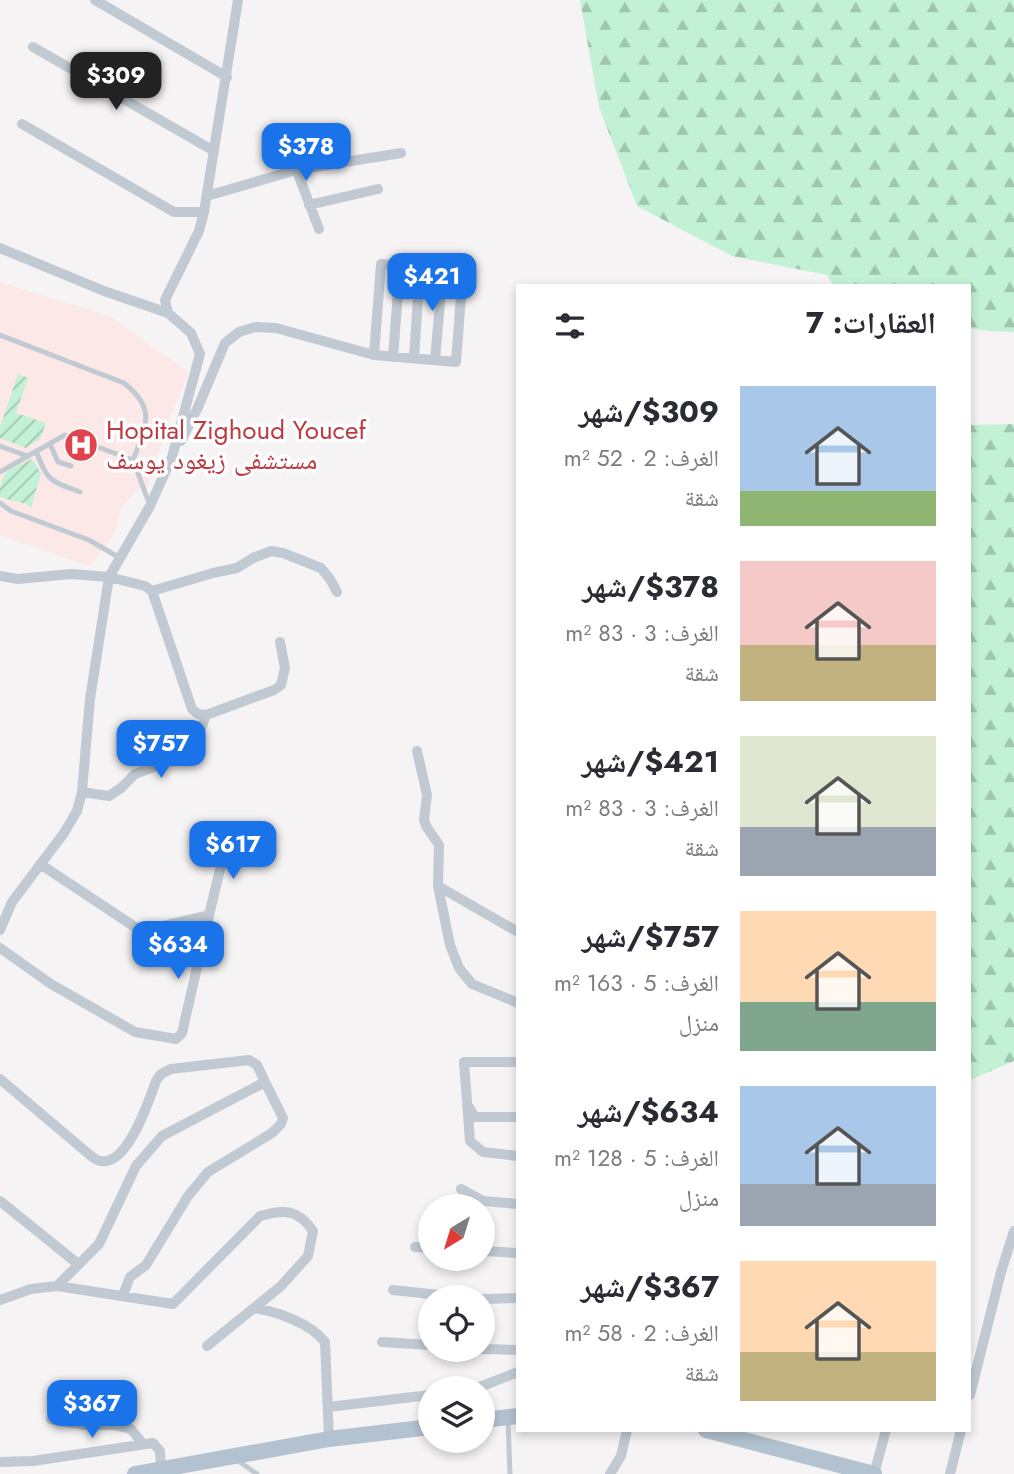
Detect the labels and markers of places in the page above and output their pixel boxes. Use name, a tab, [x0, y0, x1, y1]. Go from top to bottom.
pin: $309	[75, 52, 157, 112]
pin: $378	[265, 124, 347, 183]
pin: $421	[391, 254, 473, 313]
place label: Hopital Zighoud Youcef مستشفى زيغود يوسف	[106, 411, 366, 479]
hospital icon: Hopital Zighoud Youcef مستشفى زيغود يوسف	[62, 426, 100, 464]
pin: $757	[120, 720, 202, 780]
pin: $617	[192, 822, 274, 881]
pin: $634	[137, 922, 219, 981]
pin: $367	[51, 1380, 133, 1440]

